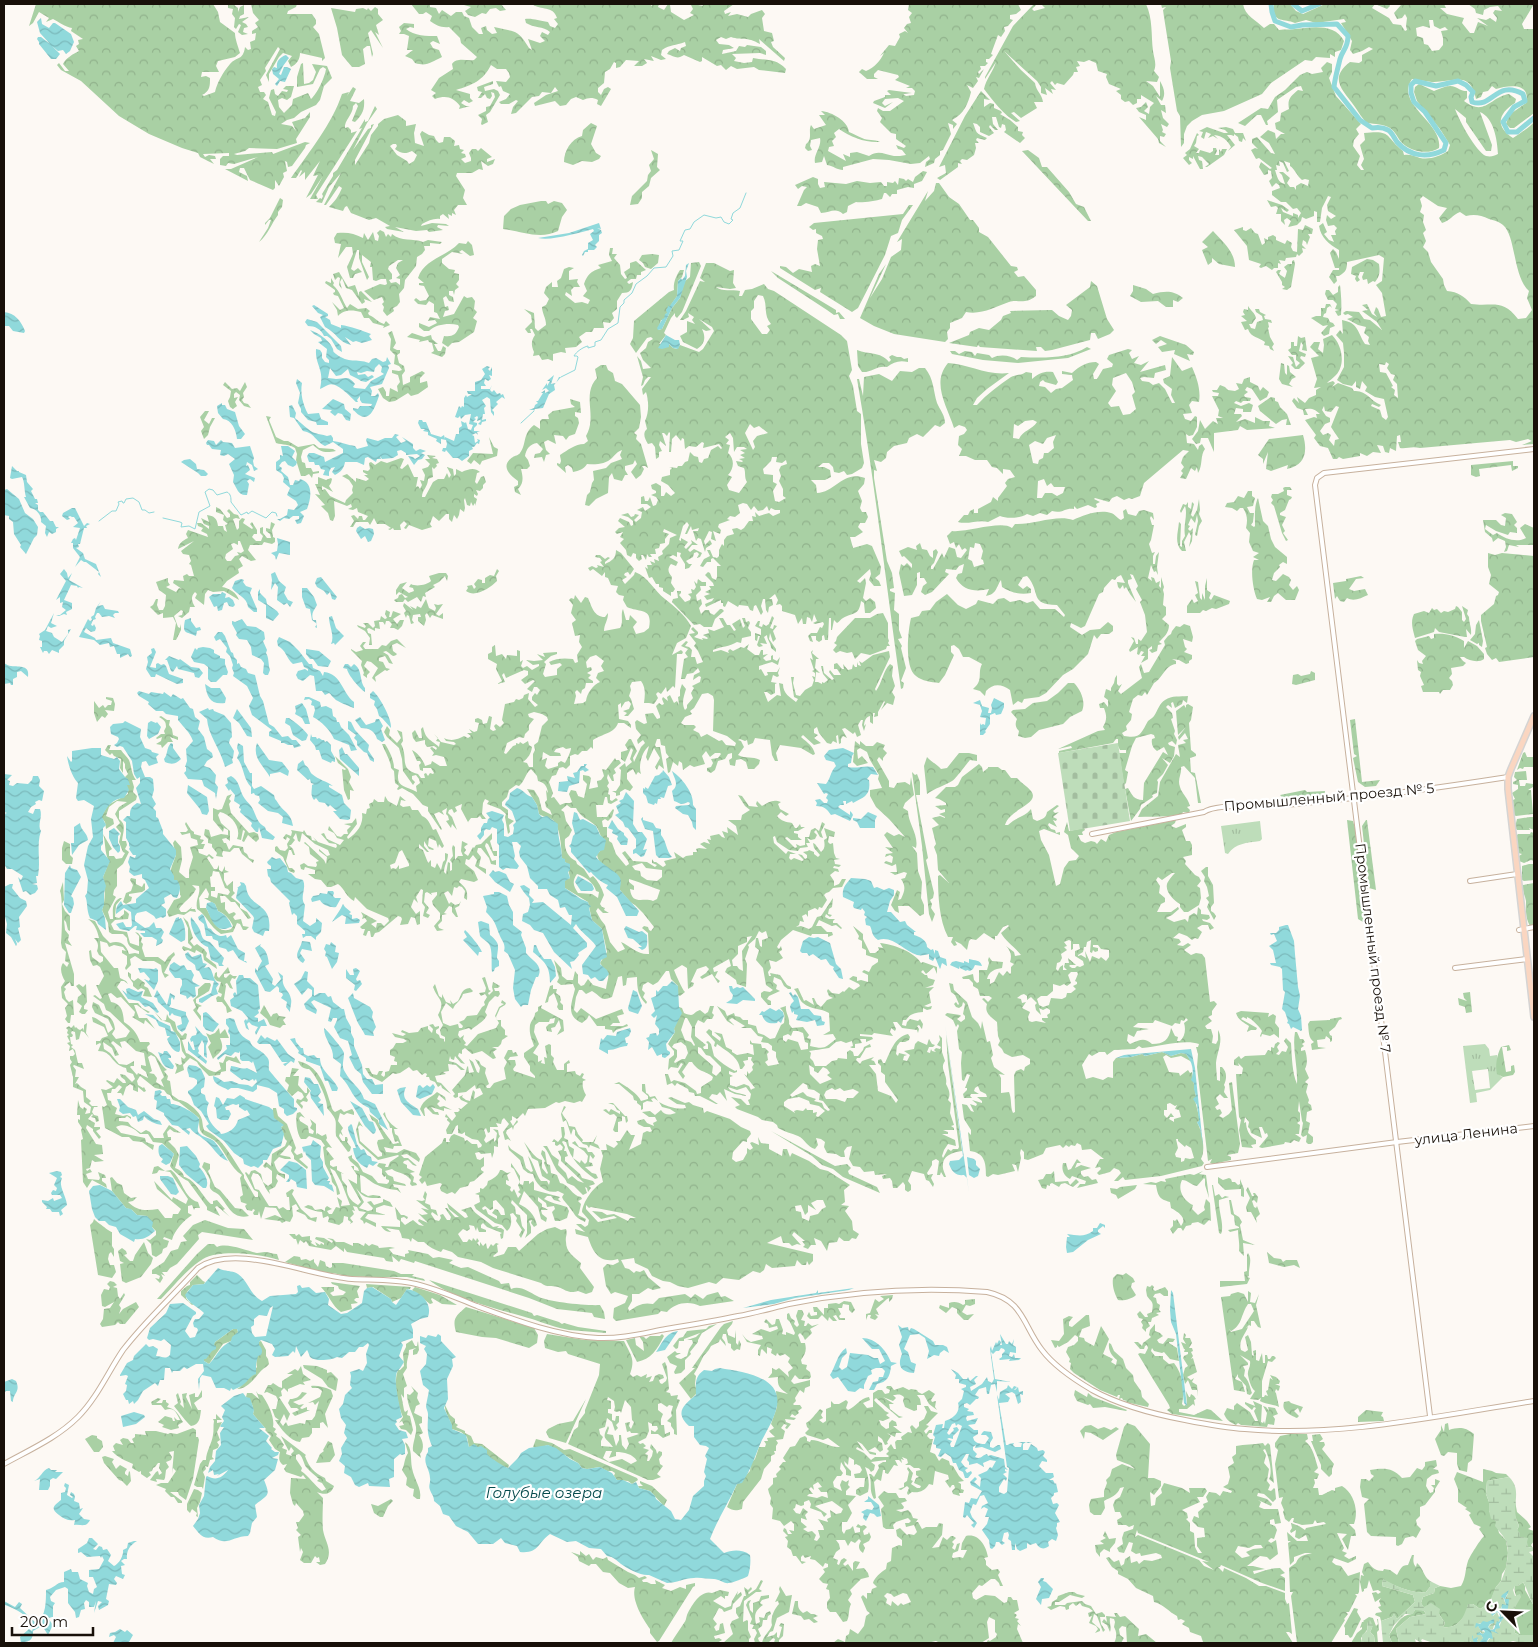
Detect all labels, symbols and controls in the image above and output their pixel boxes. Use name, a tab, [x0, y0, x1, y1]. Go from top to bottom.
street label: Промышленный проезд № 5	[1223, 779, 1435, 815]
street label: Промышленный проезд № 7	[1351, 842, 1395, 1054]
street label: улица Ленина	[1412, 1119, 1519, 1149]
water label: Голубые озера	[486, 1483, 602, 1502]
north arrow	[1478, 1587, 1528, 1637]
text: С	[1481, 1598, 1501, 1615]
scale bar	[12, 1604, 94, 1636]
text: 200 m	[20, 1612, 68, 1631]

